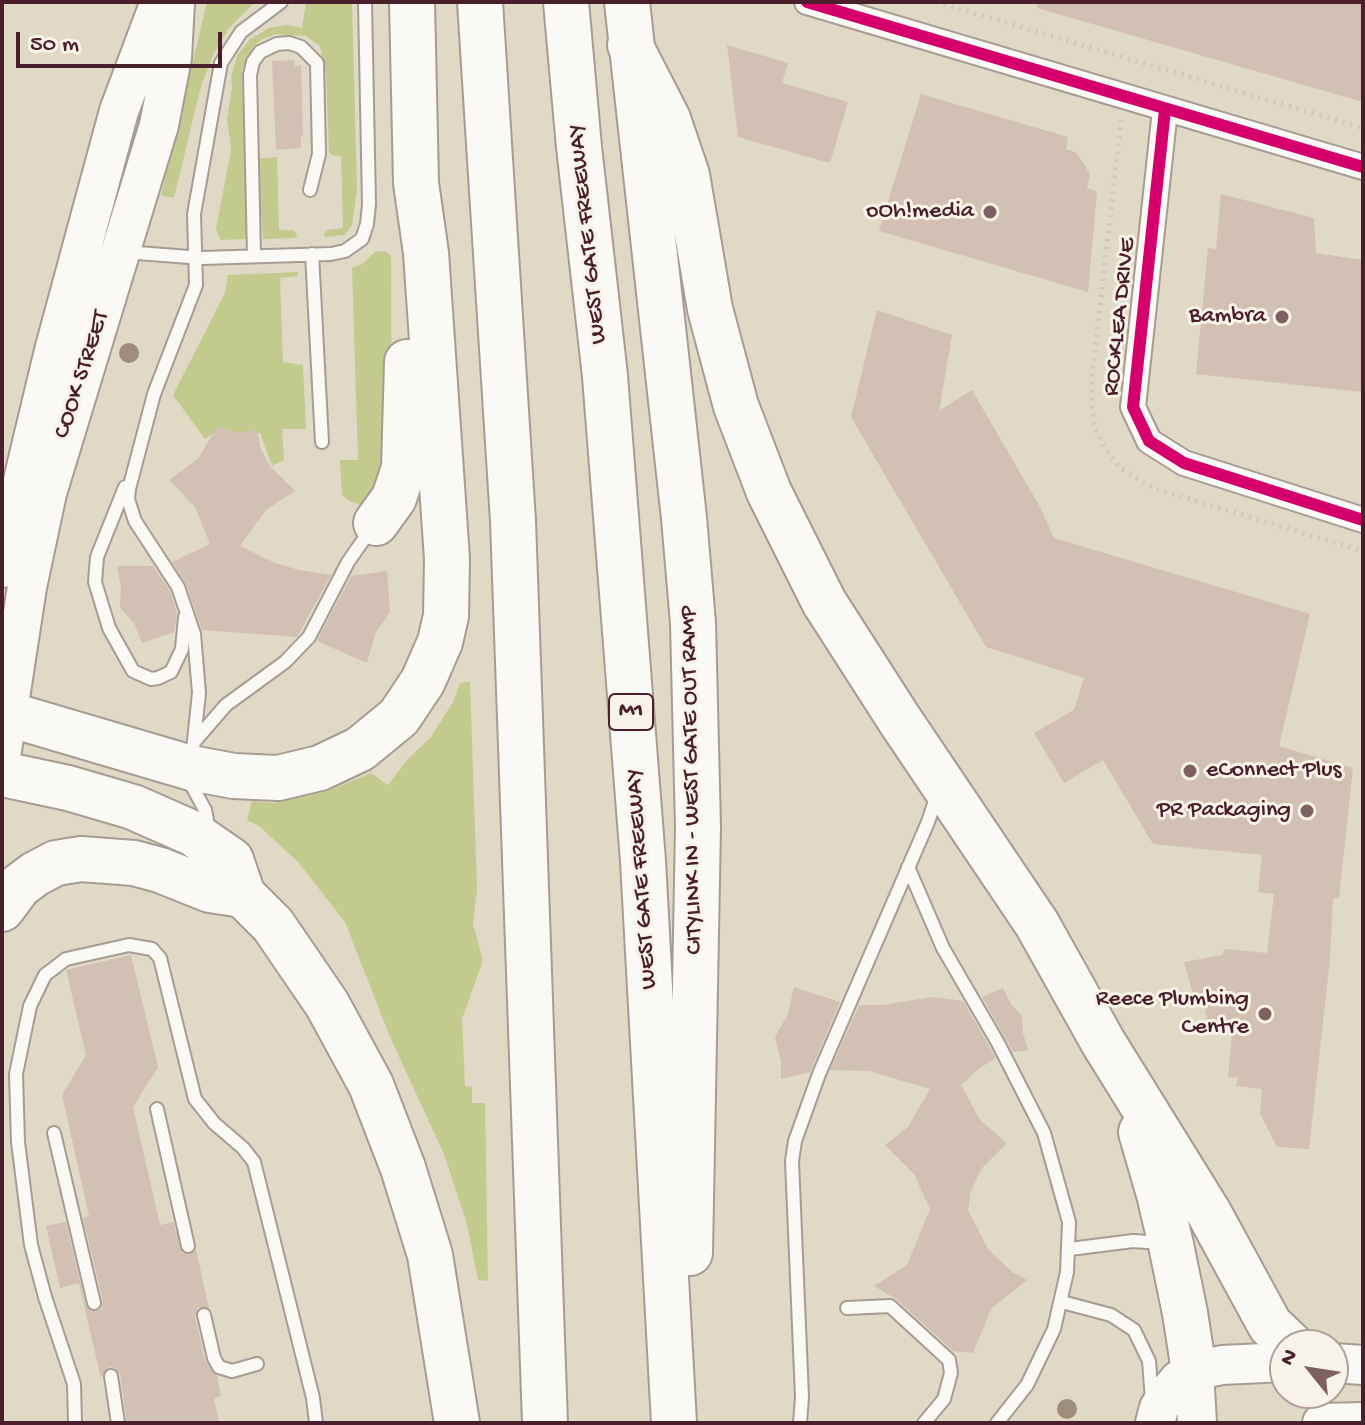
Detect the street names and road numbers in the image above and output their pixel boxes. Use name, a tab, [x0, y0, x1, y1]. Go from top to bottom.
street label: WEST GATE FREEWAY	[563, 123, 615, 345]
street label: ROCKLEA DRIVE	[1098, 236, 1144, 398]
street label: COOK STREET	[49, 307, 117, 443]
street label: CITYLINK IN - WEST GATE OUT RAMP	[676, 605, 710, 955]
road number: M1	[609, 694, 653, 730]
street label: WEST GATE FREEWAY	[621, 768, 665, 990]

